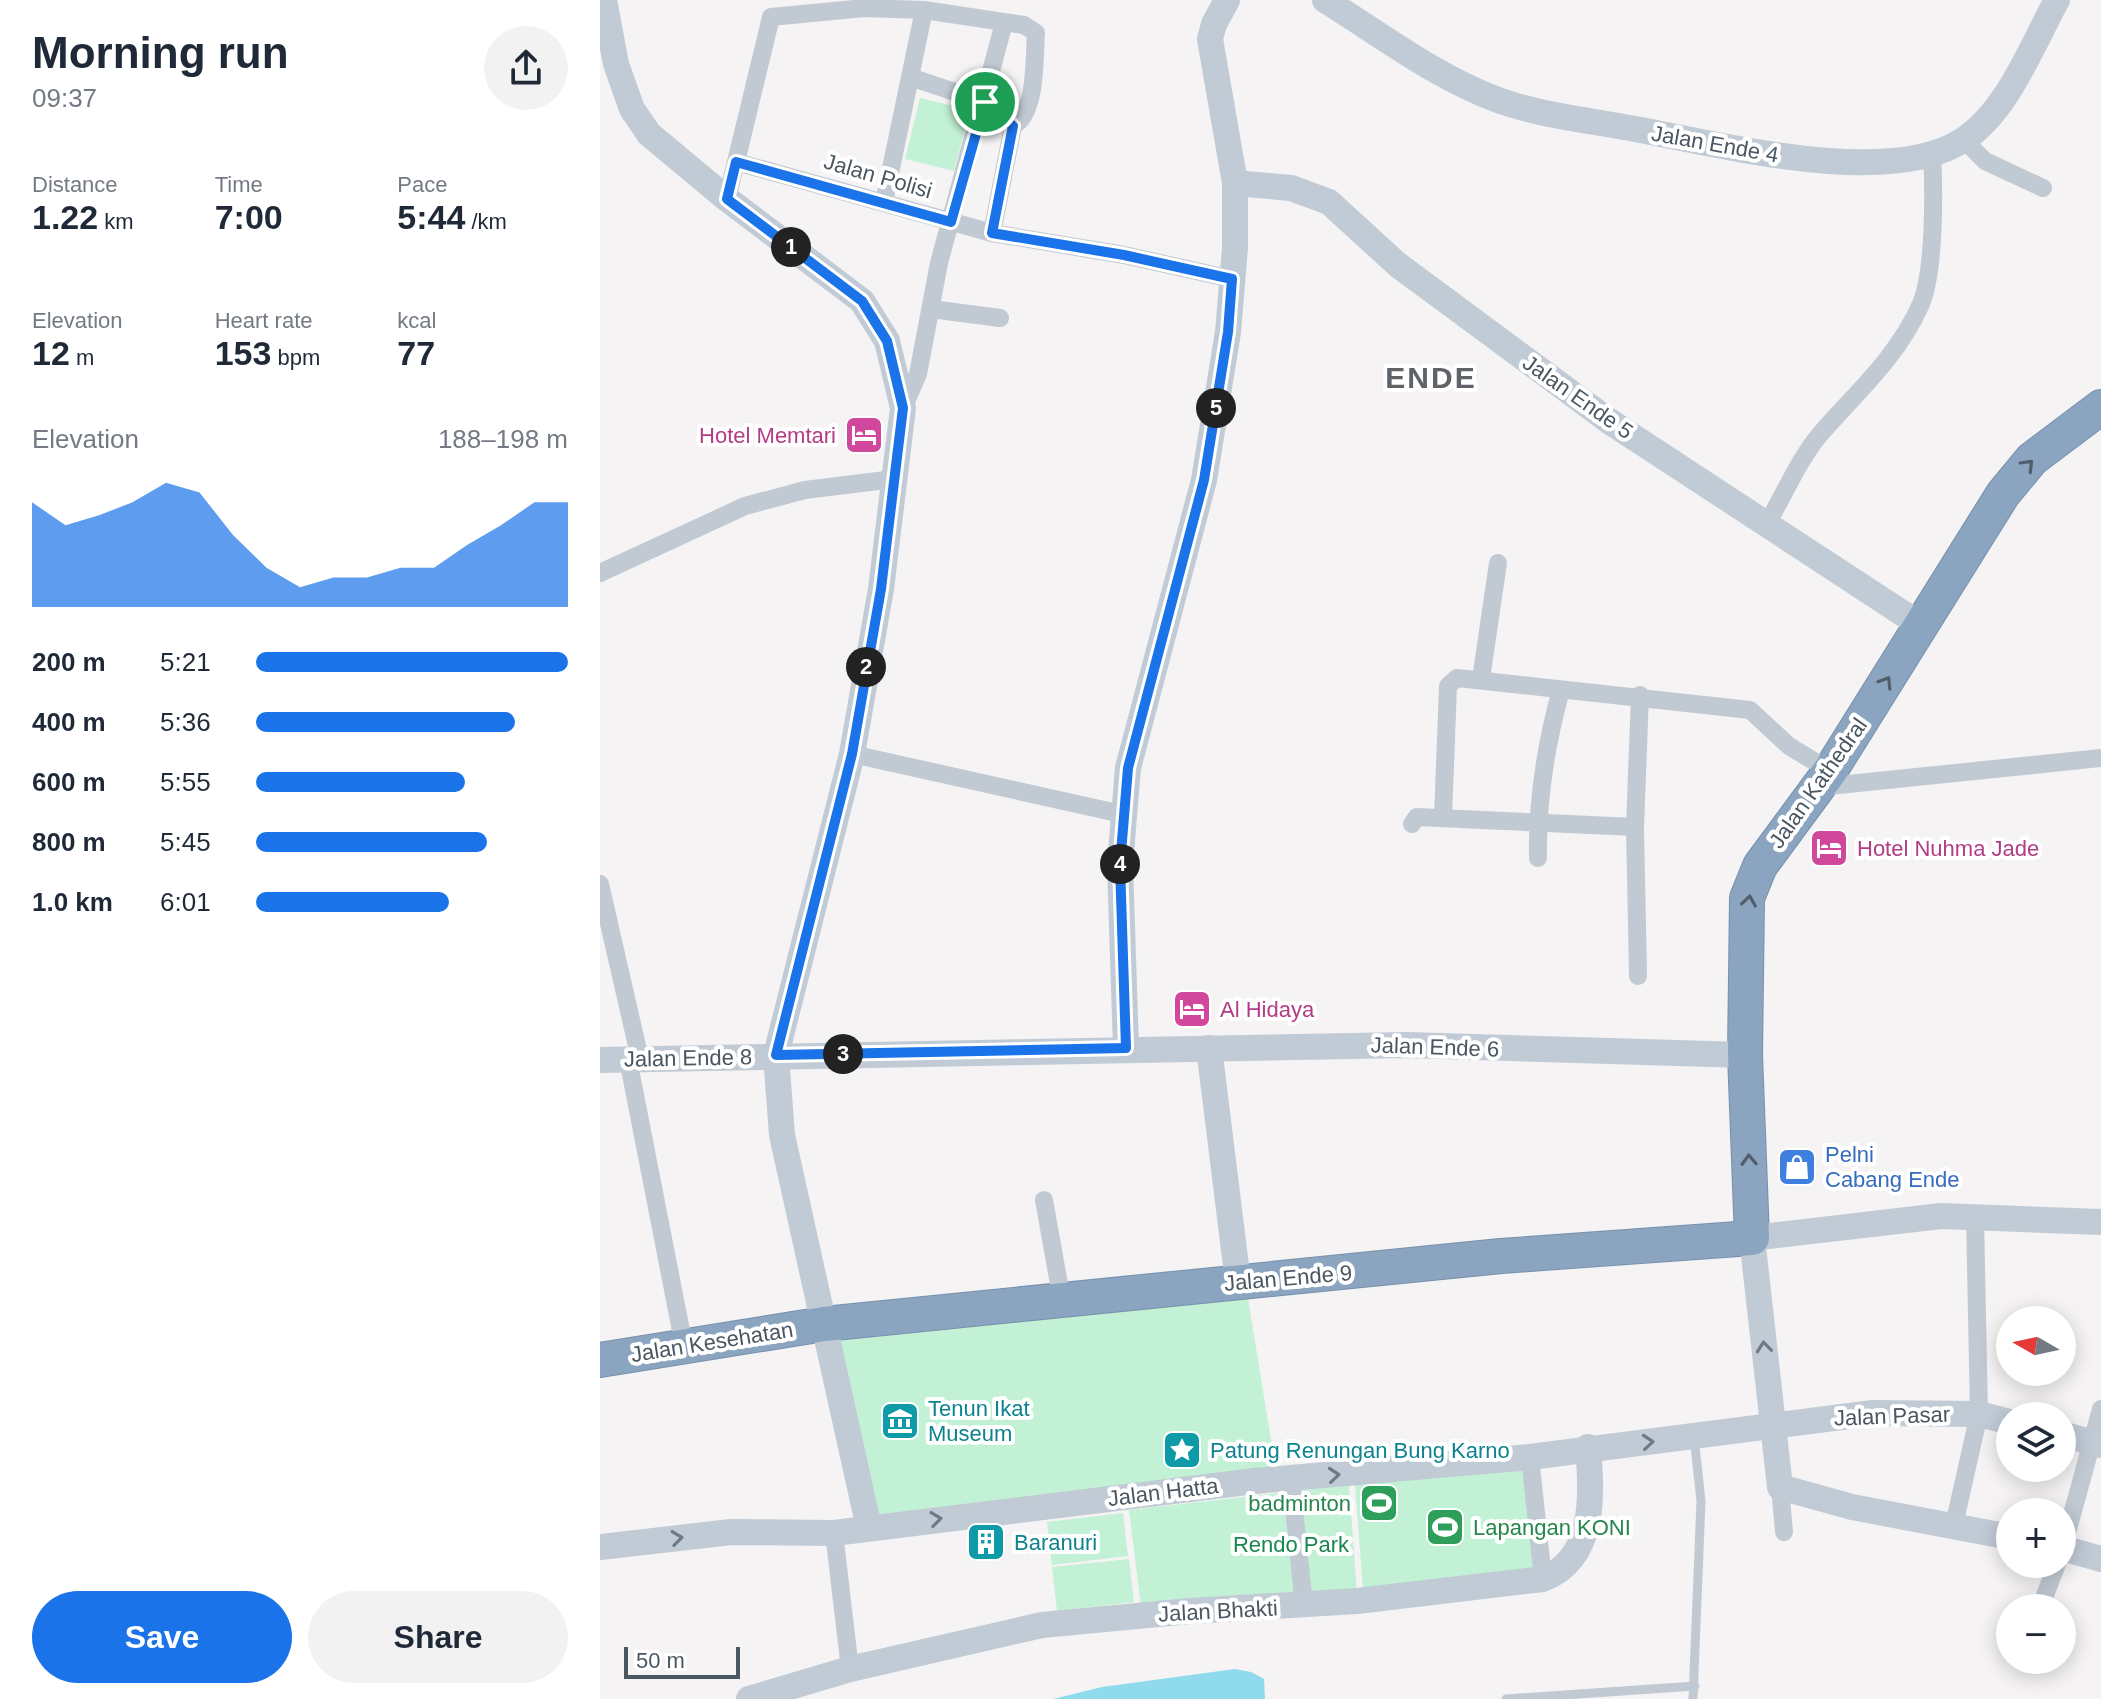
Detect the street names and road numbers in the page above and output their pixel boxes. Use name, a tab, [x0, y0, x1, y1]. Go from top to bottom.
street label: Jalan Ende 4	[1650, 121, 1780, 167]
street label: Jalan Polisi	[821, 149, 935, 203]
street label: Jalan Ende 5	[1518, 350, 1638, 444]
street label: Jalan Kathedral	[1764, 713, 1872, 853]
street label: Jalan Ende 6	[1370, 1032, 1500, 1062]
street label: Jalan Ende 8	[624, 1044, 752, 1072]
street label: Jalan Ende 9	[1223, 1260, 1353, 1296]
street label: Jalan Kesehatan	[629, 1317, 795, 1367]
street label: Jalan Pasar	[1834, 1401, 1950, 1431]
street label: Jalan Hatta	[1106, 1473, 1221, 1511]
street label: Jalan Bhakti	[1157, 1595, 1279, 1627]

